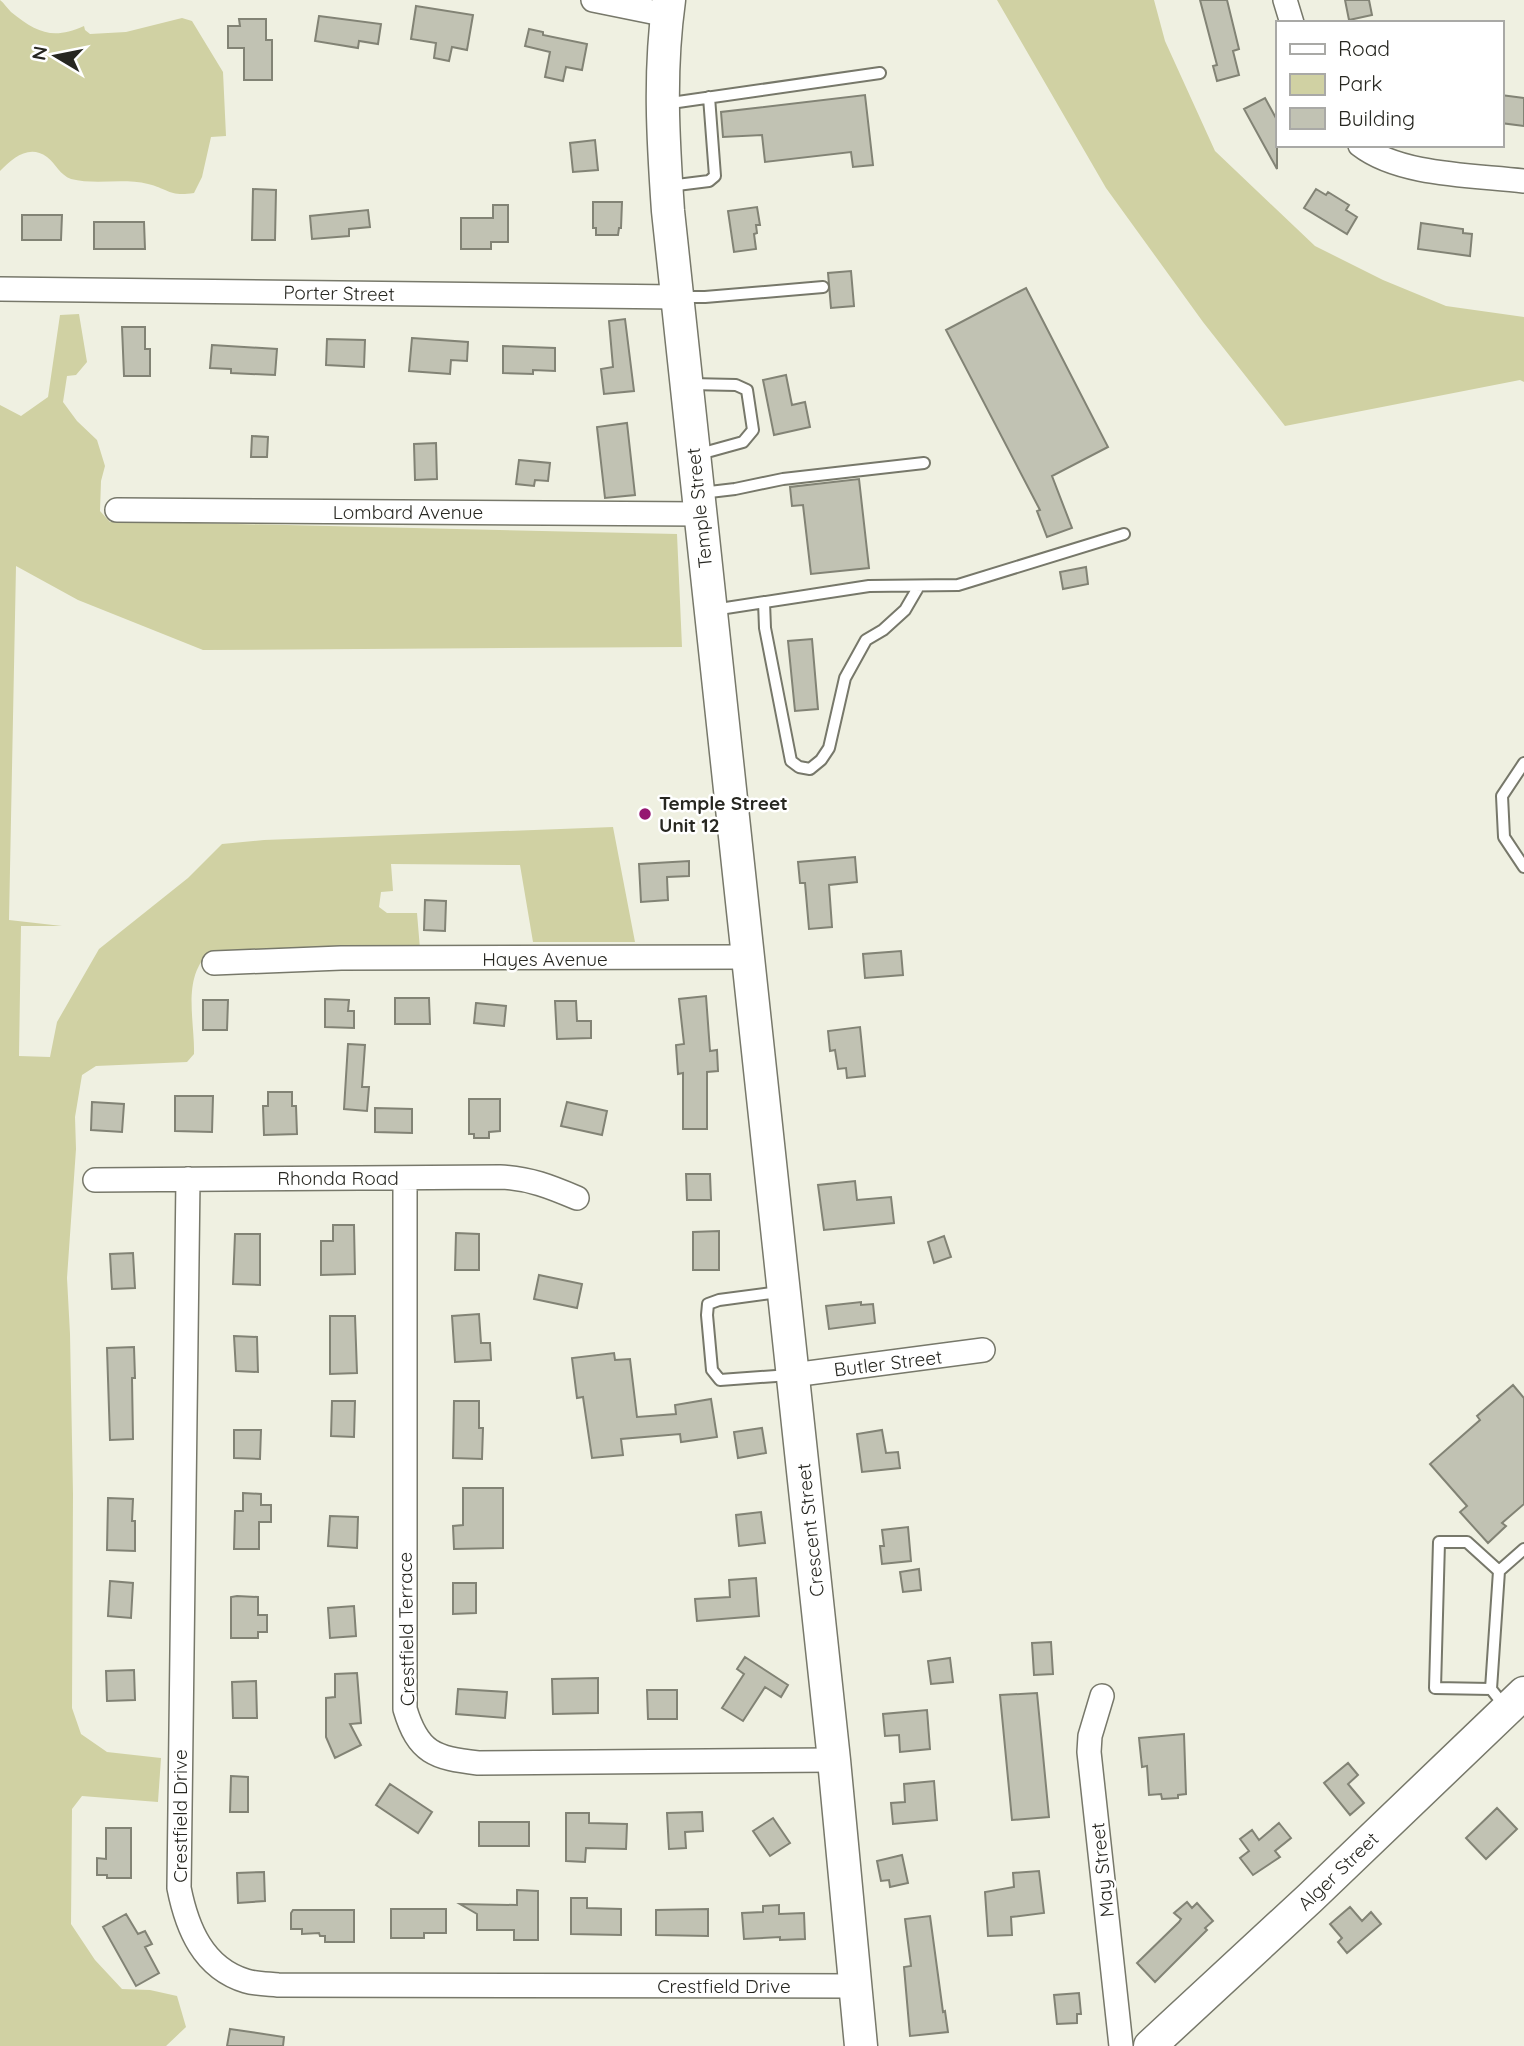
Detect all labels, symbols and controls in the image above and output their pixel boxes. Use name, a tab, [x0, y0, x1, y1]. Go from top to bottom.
north arrow	[21, 21, 91, 91]
legend	[1276, 21, 1503, 147]
text: Road	[1338, 35, 1390, 61]
text: N	[26, 44, 52, 62]
text: Park	[1338, 70, 1382, 96]
text: Building	[1338, 105, 1415, 131]
street label: Porter Street	[283, 280, 395, 306]
street label: Temple Street	[681, 447, 717, 569]
street label: Lombard Avenue	[333, 500, 483, 524]
place label: Temple Street Unit 12	[659, 791, 788, 837]
marker: Temple Street Unit 12	[637, 806, 653, 822]
street label: Hayes Avenue	[482, 947, 608, 971]
street label: Rhonda Road	[277, 1166, 399, 1190]
street label: Butler Street	[832, 1344, 944, 1382]
street label: Crescent Street	[791, 1462, 829, 1598]
street label: Crestfield Terrace	[393, 1552, 419, 1706]
street label: Crestfield Drive	[168, 1749, 192, 1883]
street label: May Street	[1085, 1821, 1119, 1919]
street label: Alger Street	[1293, 1827, 1383, 1915]
street label: Crestfield Drive	[657, 1974, 791, 1998]

